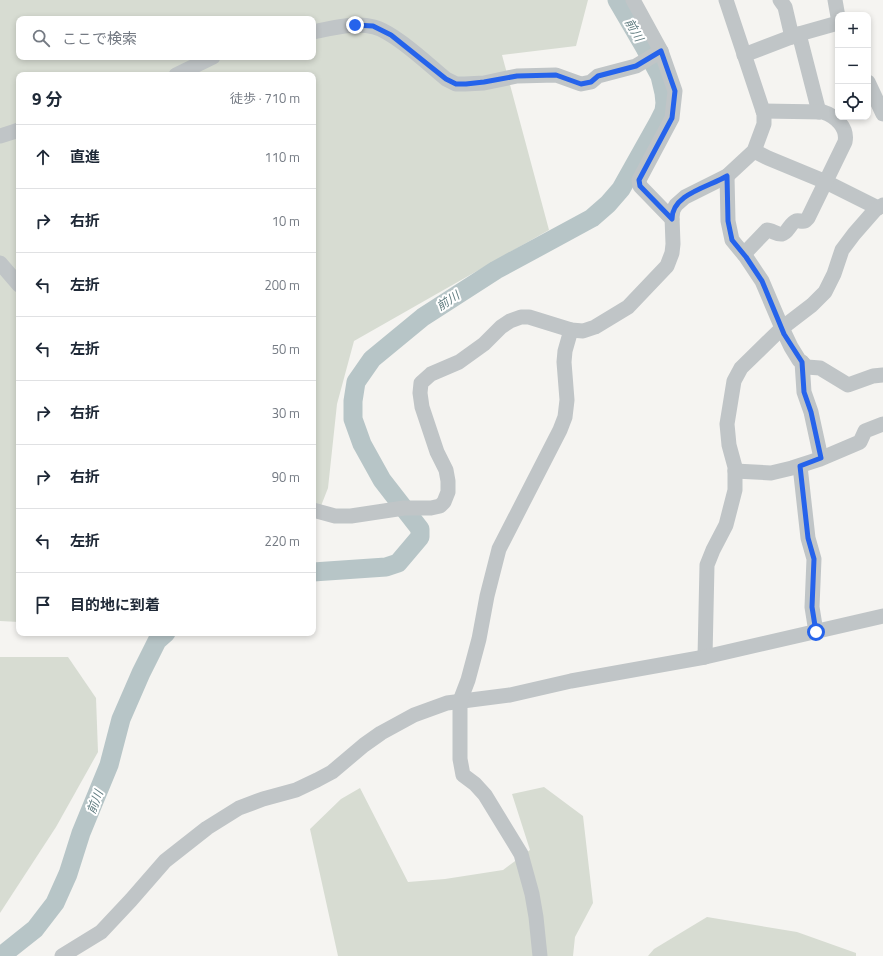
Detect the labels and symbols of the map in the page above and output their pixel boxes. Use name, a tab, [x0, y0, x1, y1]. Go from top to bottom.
water label: 前川	[620, 15, 650, 47]
route end	[346, 16, 364, 34]
water label: 前川	[432, 285, 465, 315]
route start	[807, 623, 825, 641]
water label: 前川	[81, 785, 108, 816]

